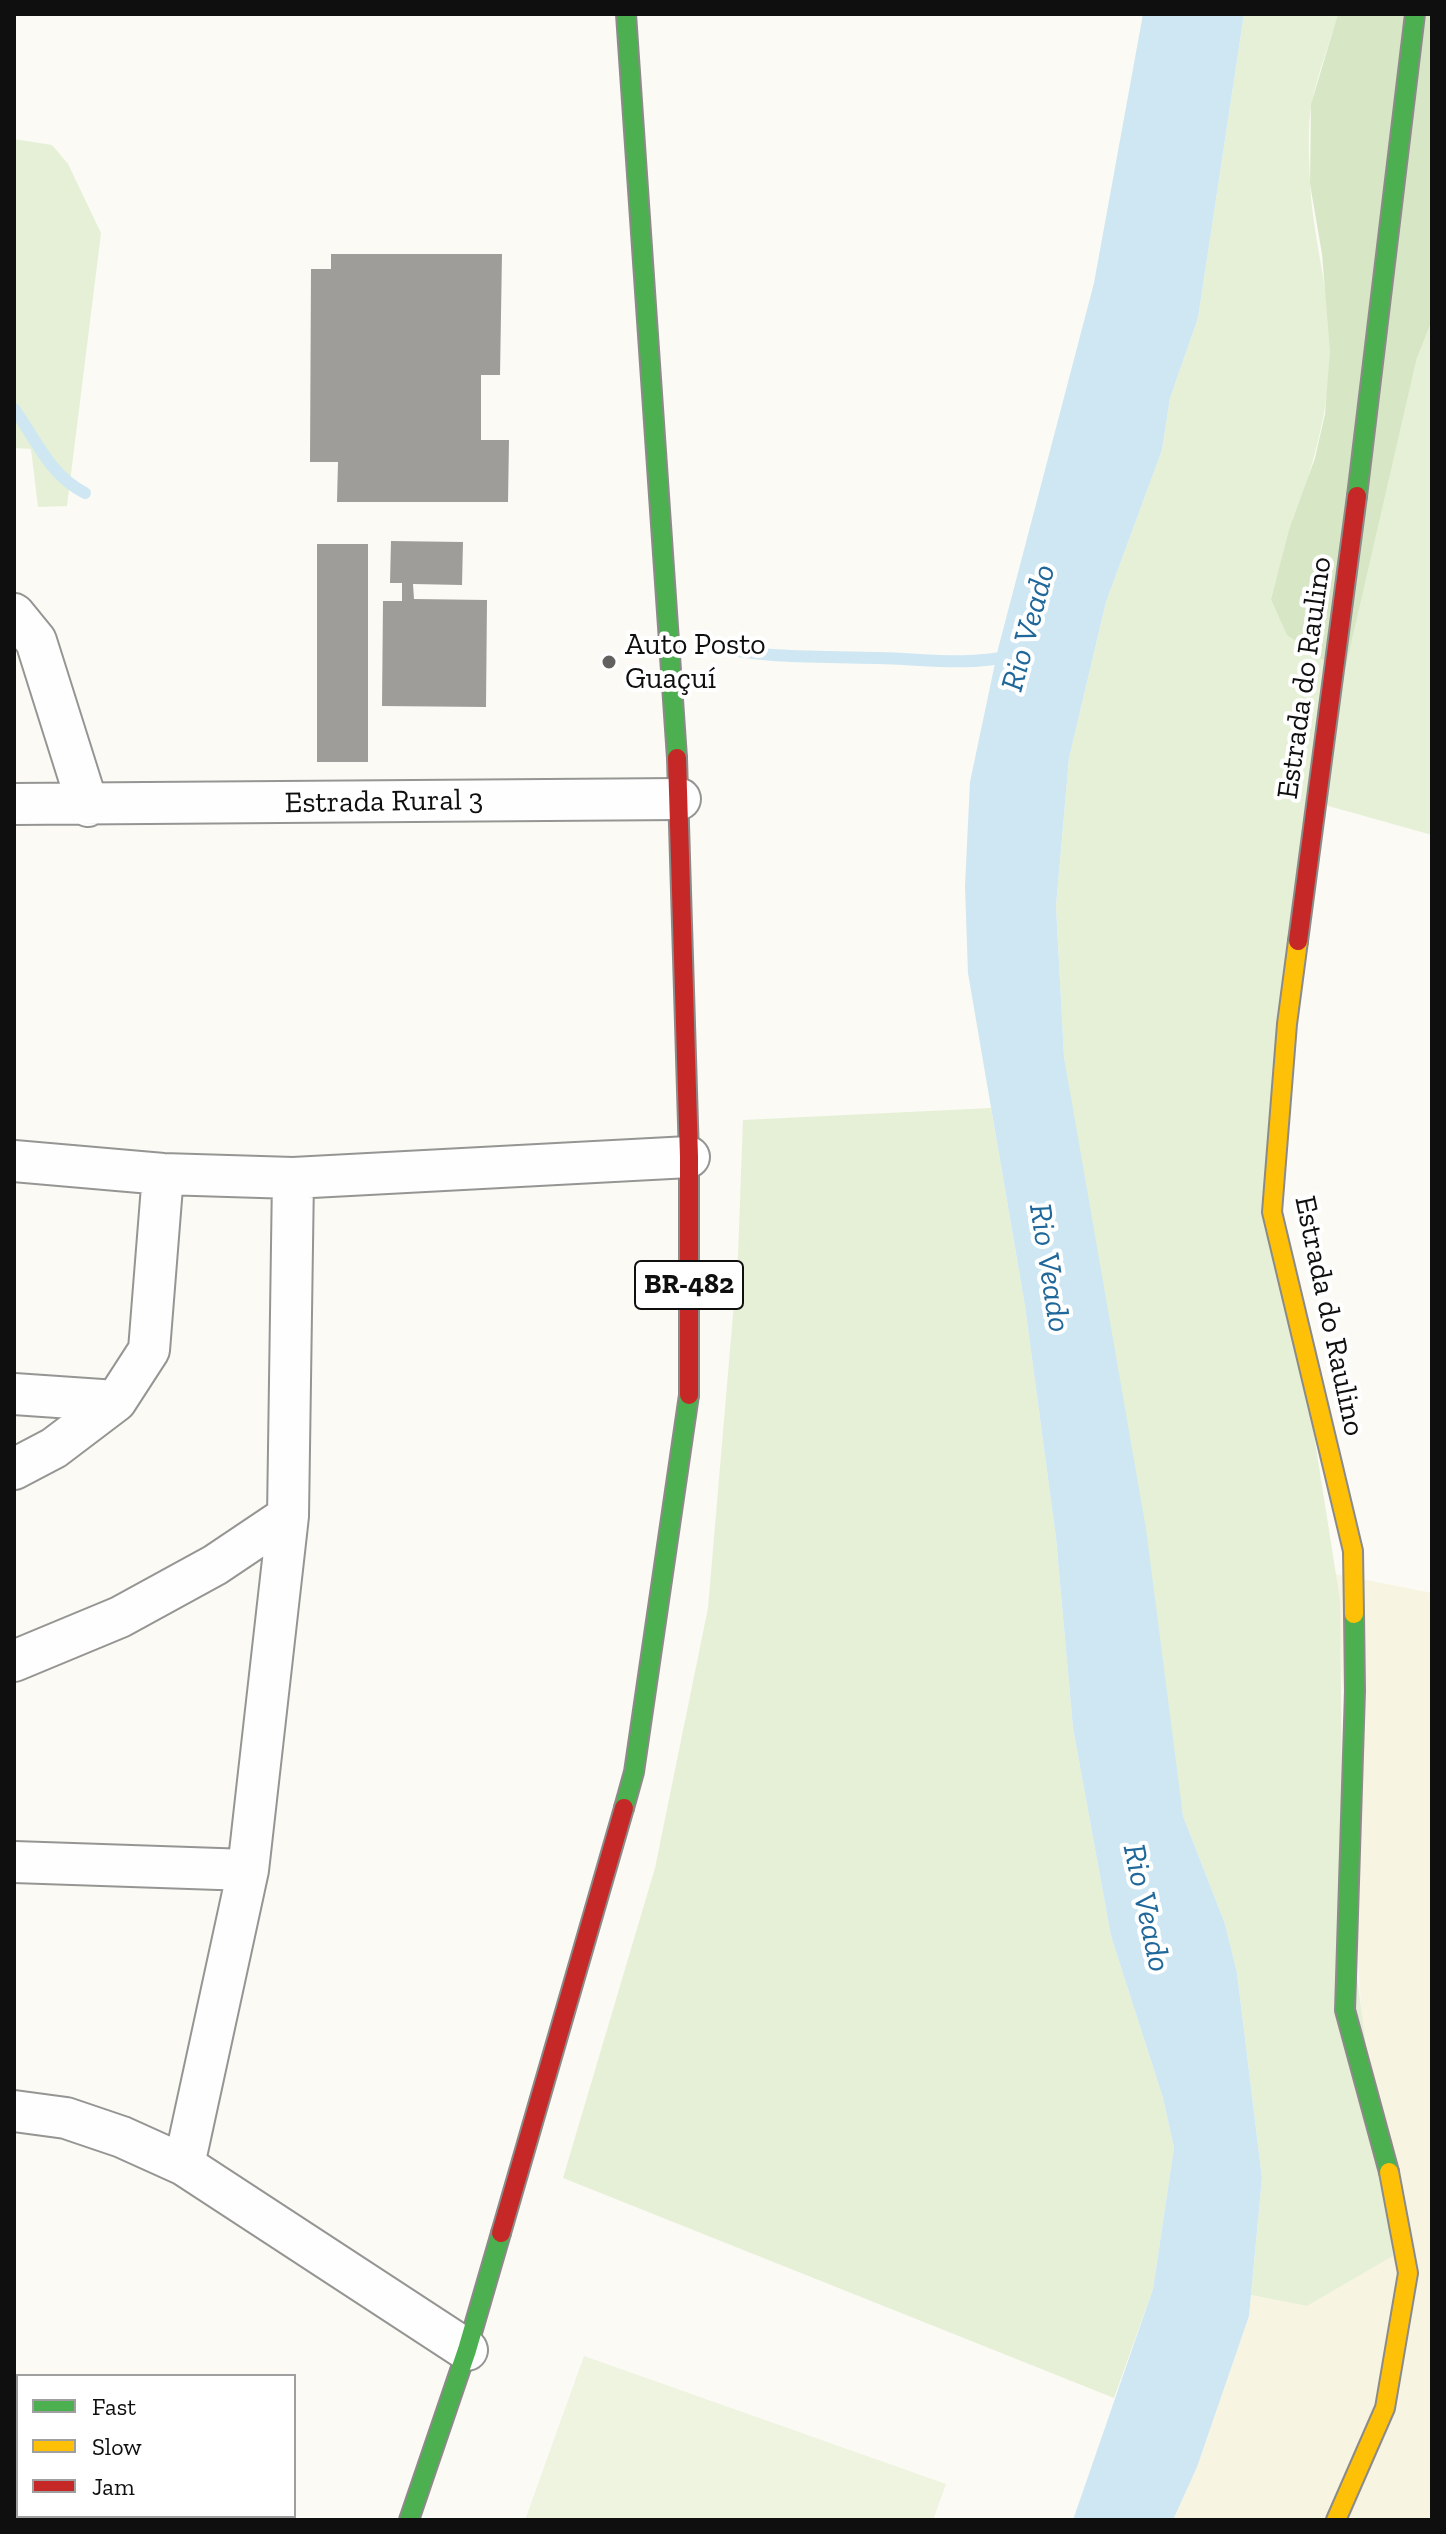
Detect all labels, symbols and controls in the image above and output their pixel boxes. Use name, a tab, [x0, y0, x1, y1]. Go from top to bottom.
street label: Estrada do Raulino	[1270, 555, 1340, 801]
water label: Rio Veado	[994, 560, 1064, 696]
place label: Auto Posto Guaçuí	[625, 627, 766, 698]
marker: Auto Posto Guaçuí	[600, 653, 618, 671]
street label: Estrada Rural 3	[284, 782, 484, 822]
street label: Estrada do Raulino	[1286, 1193, 1372, 1439]
water label: Rio Veado	[1020, 1201, 1078, 1335]
road number: BR-482	[635, 1261, 743, 1309]
water label: Rio Veado	[1114, 1841, 1178, 1975]
legend	[16, 2374, 296, 2518]
text: Fast	[92, 2392, 136, 2421]
text: Slow	[92, 2432, 142, 2461]
text: Jam	[92, 2472, 135, 2501]

